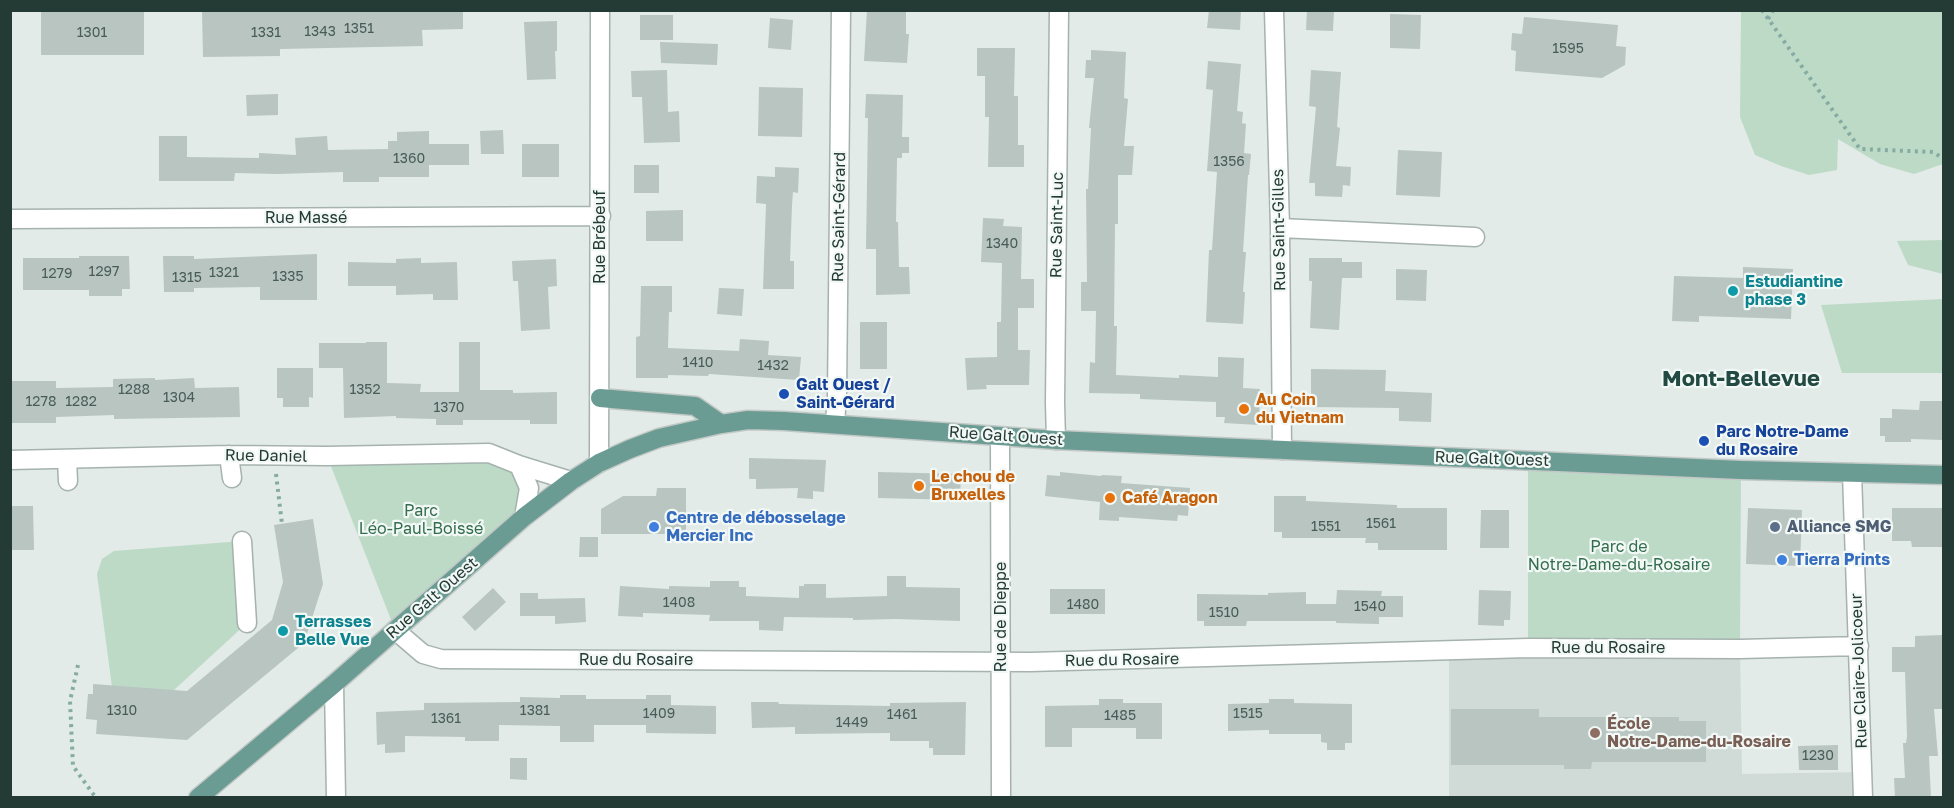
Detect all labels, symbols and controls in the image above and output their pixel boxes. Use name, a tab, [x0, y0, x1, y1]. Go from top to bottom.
house number: 1351	[344, 21, 374, 37]
house number: 1343	[304, 24, 336, 40]
house number: 1301	[77, 25, 107, 41]
house number: 1331	[251, 25, 281, 41]
house number: 1595	[1552, 41, 1584, 57]
house number: 1360	[393, 151, 425, 167]
street label: Rue Saint-Gérard	[828, 152, 850, 282]
house number: 1356	[1213, 154, 1245, 170]
street label: Rue Saint-Gilles	[1268, 169, 1290, 291]
street label: Rue Saint-Luc	[1046, 172, 1068, 278]
street label: Rue Brébeuf	[590, 190, 610, 284]
street label: Rue Massé	[265, 208, 347, 228]
house number: 1340	[986, 236, 1018, 252]
house number: 1297	[89, 264, 119, 280]
house number: 1321	[209, 265, 239, 281]
house number: 1279	[42, 266, 72, 282]
house number: 1335	[272, 269, 304, 285]
house number: 1315	[172, 270, 202, 286]
place label: Estudiantine phase 3	[1745, 272, 1843, 310]
marker: Estudiantine phase 3	[1726, 284, 1740, 298]
house number: 1410	[683, 355, 713, 371]
house number: 1432	[757, 358, 789, 374]
district label: Mont-Bellevue	[1662, 366, 1820, 392]
place label: Galt Ouest / Saint-Gérard	[796, 375, 895, 413]
house number: 1288	[118, 382, 150, 398]
house number: 1352	[349, 382, 381, 398]
marker: Galt Ouest / Saint-Gérard	[777, 387, 791, 401]
house number: 1304	[163, 390, 195, 406]
place label: Au Coin du Vietnam	[1256, 390, 1344, 428]
house number: 1278	[26, 394, 56, 410]
house number: 1282	[65, 394, 97, 410]
house number: 1370	[433, 400, 465, 416]
marker: Au Coin du Vietnam	[1237, 402, 1251, 416]
street label: Rue Galt Ouest	[948, 422, 1064, 450]
place label: Parc Notre-Dame du Rosaire	[1716, 422, 1849, 460]
marker: Parc Notre-Dame du Rosaire	[1697, 434, 1711, 448]
street label: Rue Daniel	[225, 446, 307, 466]
street label: Rue Galt Ouest	[1434, 447, 1550, 471]
place label: Le chou de Bruxelles	[931, 467, 1015, 505]
marker: Le chou de Bruxelles	[912, 479, 926, 493]
place label: Café Aragon	[1122, 488, 1218, 508]
marker: Café Aragon	[1103, 491, 1117, 505]
park label: Parc Léo-Paul-Boissé	[359, 501, 483, 539]
place label: Centre de débosselage Mercier Inc	[666, 508, 846, 546]
house number: 1561	[1366, 516, 1396, 532]
place label: Alliance SMG	[1787, 517, 1892, 537]
house number: 1551	[1311, 519, 1341, 535]
marker: Centre de débosselage Mercier Inc	[647, 520, 661, 534]
marker: Alliance SMG	[1768, 520, 1782, 534]
park label: Parc de Notre-Dame-du-Rosaire	[1528, 537, 1710, 575]
place label: Tierra Prints	[1794, 550, 1890, 570]
street label: Rue Galt Ouest	[382, 553, 482, 643]
marker: Tierra Prints	[1775, 553, 1789, 567]
street label: Rue de Dieppe	[991, 562, 1011, 672]
street label: Rue Claire-Jolicoeur	[1847, 593, 1871, 749]
house number: 1408	[663, 595, 695, 611]
house number: 1480	[1067, 597, 1099, 613]
house number: 1540	[1354, 599, 1386, 615]
house number: 1510	[1209, 605, 1239, 621]
place label: Terrasses Belle Vue	[295, 612, 371, 650]
marker: Terrasses Belle Vue	[276, 624, 290, 638]
street label: Rue du Rosaire	[1551, 638, 1665, 658]
street label: Rue du Rosaire	[1065, 649, 1179, 671]
street label: Rue du Rosaire	[579, 650, 693, 670]
house number: 1310	[107, 703, 137, 719]
house number: 1381	[520, 703, 550, 719]
house number: 1409	[643, 706, 675, 722]
house number: 1515	[1233, 706, 1263, 722]
house number: 1461	[887, 707, 917, 723]
house number: 1485	[1104, 708, 1136, 724]
house number: 1361	[431, 711, 461, 727]
place label: École Notre-Dame-du-Rosaire	[1607, 714, 1791, 752]
house number: 1449	[836, 715, 868, 731]
marker: École Notre-Dame-du-Rosaire	[1588, 726, 1602, 740]
house number: 1230	[1802, 748, 1834, 764]

